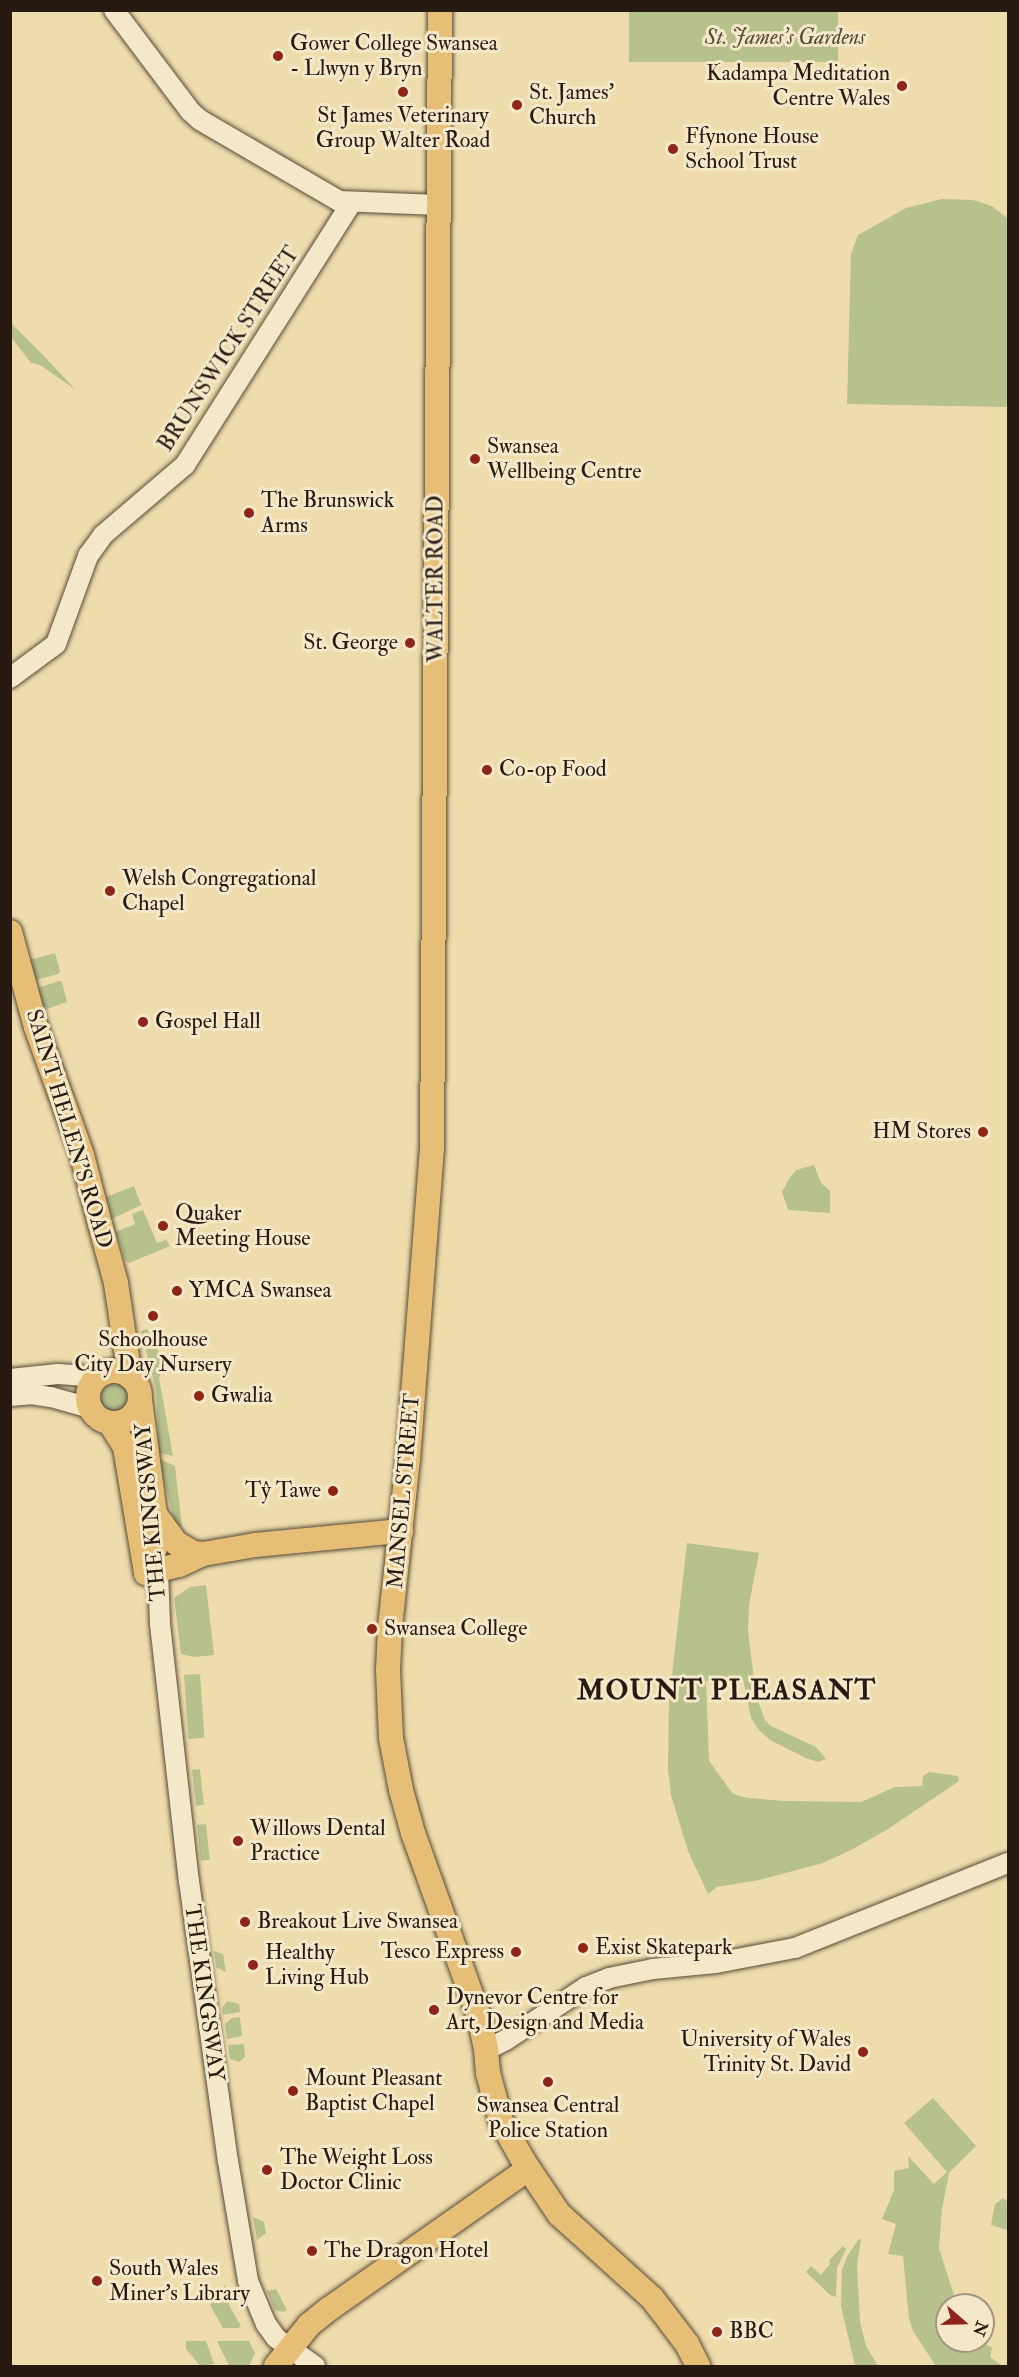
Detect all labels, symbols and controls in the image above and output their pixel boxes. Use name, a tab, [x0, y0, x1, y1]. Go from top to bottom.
park label: St. James's Gardens	[705, 25, 865, 51]
place label: Gower College Swansea - Llwyn y Bryn	[290, 30, 498, 82]
marker: Gower College Swansea - Llwyn y Bryn	[271, 49, 285, 63]
place label: Kadampa Meditation Centre Wales	[706, 60, 890, 112]
place label: St. James' Church	[529, 79, 614, 130]
marker: Kadampa Meditation Centre Wales	[895, 79, 909, 93]
marker: St James Veterinary Group Walter Road	[396, 85, 410, 99]
marker: St. James' Church	[510, 98, 524, 112]
place label: St James Veterinary Group Walter Road	[316, 102, 490, 154]
place label: Ffynone House School Trust	[685, 123, 819, 174]
marker: Ffynone House School Trust	[666, 142, 680, 156]
street label: BRUNSWICK STREET	[153, 241, 305, 457]
place label: Swansea Wellbeing Centre	[487, 433, 641, 484]
marker: Swansea Wellbeing Centre	[468, 452, 482, 466]
place label: The Brunswick Arms	[261, 487, 394, 538]
street label: WALTER ROAD	[423, 495, 449, 663]
marker: The Brunswick Arms	[242, 506, 256, 520]
place label: St. George	[303, 630, 398, 656]
marker: St. George	[403, 636, 417, 650]
place label: Co-op Food	[499, 757, 607, 783]
marker: Co-op Food	[480, 763, 494, 777]
place label: Welsh Congregational Chapel	[122, 865, 316, 916]
marker: Welsh Congregational Chapel	[103, 884, 117, 898]
street label: SAINT HELEN'S ROAD	[20, 1006, 118, 1252]
place label: Gospel Hall	[155, 1009, 261, 1035]
marker: Gospel Hall	[136, 1015, 150, 1029]
place label: HM Stores	[872, 1119, 971, 1145]
marker: HM Stores	[976, 1125, 990, 1139]
place label: Quaker Meeting House	[175, 1200, 311, 1252]
marker: Quaker Meeting House	[156, 1219, 170, 1233]
place label: YMCA Swansea	[189, 1278, 332, 1304]
marker: YMCA Swansea	[170, 1284, 184, 1298]
marker: Schoolhouse City Day Nursery	[146, 1309, 160, 1323]
place label: Schoolhouse City Day Nursery	[74, 1326, 232, 1378]
place label: Gwalia	[211, 1383, 273, 1409]
marker: Gwalia	[192, 1389, 206, 1403]
street label: MANSEL STREET	[382, 1392, 426, 1590]
street label: THE KINGSWAY	[130, 1422, 172, 1602]
place label: Tŷ Tawe	[245, 1478, 321, 1504]
marker: Tŷ Tawe	[326, 1484, 340, 1498]
place label: Swansea College	[384, 1616, 527, 1642]
marker: Swansea College	[365, 1622, 379, 1636]
district label: MOUNT PLEASANT	[577, 1674, 877, 1708]
place label: Willows Dental Practice	[250, 1815, 386, 1867]
marker: Willows Dental Practice	[231, 1834, 245, 1848]
street label: THE KINGSWAY	[178, 1903, 230, 2083]
place label: Breakout Live Swansea	[257, 1909, 458, 1935]
marker: Breakout Live Swansea	[238, 1915, 252, 1929]
place label: Exist Skatepark	[595, 1935, 733, 1961]
place label: Healthy Living Hub	[265, 1939, 369, 1990]
place label: Tesco Express	[381, 1939, 504, 1965]
marker: Exist Skatepark	[576, 1941, 590, 1955]
marker: Tesco Express	[509, 1945, 523, 1959]
marker: Healthy Living Hub	[246, 1958, 260, 1972]
place label: Dynevor Centre for Art, Design and Media	[446, 1984, 644, 2036]
marker: Dynevor Centre for Art, Design and Media	[427, 2003, 441, 2017]
place label: University of Wales Trinity St. David	[680, 2026, 851, 2078]
marker: University of Wales Trinity St. David	[856, 2045, 870, 2059]
place label: Mount Pleasant Baptist Chapel	[305, 2065, 442, 2116]
marker: Swansea Central Police Station	[541, 2075, 555, 2089]
marker: Mount Pleasant Baptist Chapel	[286, 2084, 300, 2098]
place label: Swansea Central Police Station	[477, 2092, 619, 2144]
place label: The Weight Loss Doctor Clinic	[280, 2144, 433, 2196]
marker: The Weight Loss Doctor Clinic	[258, 2161, 276, 2179]
place label: The Dragon Hotel	[324, 2238, 489, 2264]
marker: The Dragon Hotel	[305, 2244, 319, 2258]
place label: South Wales Miner's Library	[109, 2255, 250, 2306]
marker: South Wales Miner's Library	[90, 2274, 104, 2288]
north arrow	[935, 2293, 995, 2353]
text: N	[968, 2318, 992, 2339]
place label: BBC	[729, 2319, 774, 2345]
marker: BBC	[710, 2325, 724, 2339]

